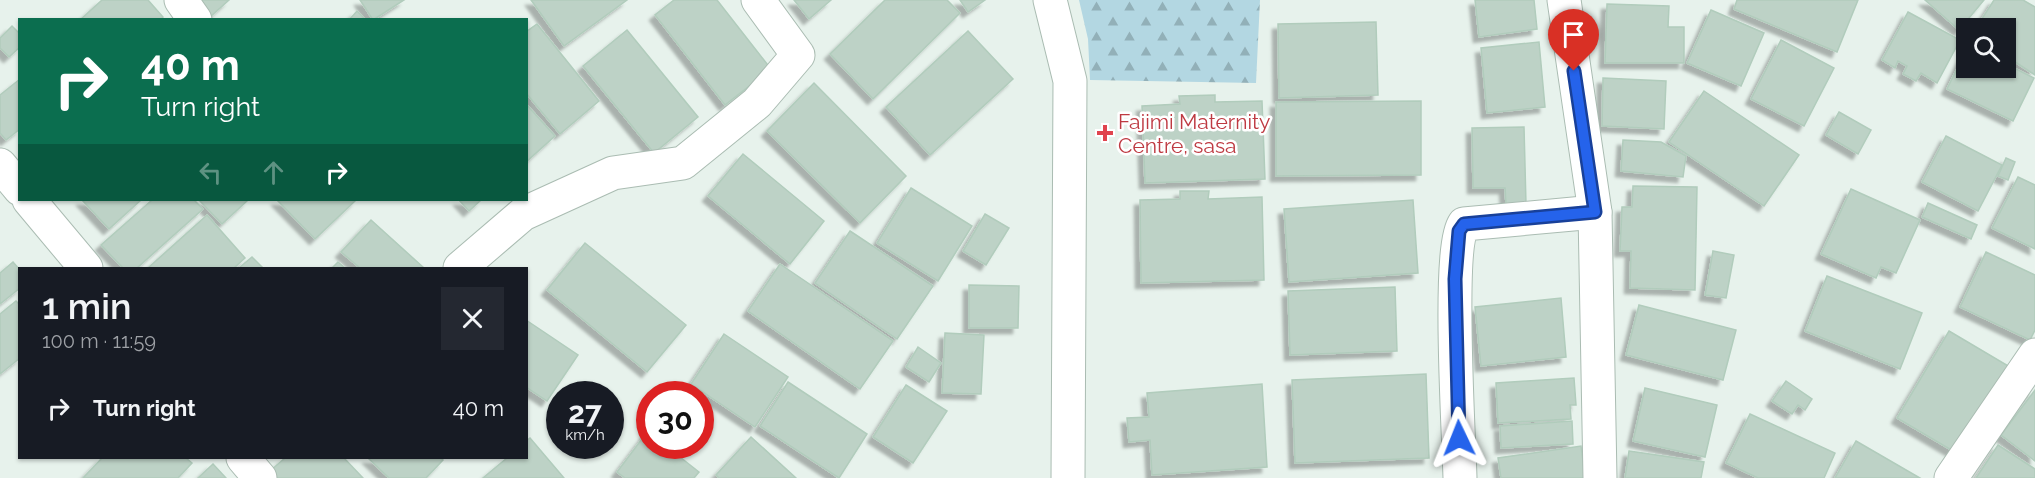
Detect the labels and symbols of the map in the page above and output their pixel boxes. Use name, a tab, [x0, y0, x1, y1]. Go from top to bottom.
pin	[1548, 9, 1599, 71]
place label: Fajimi Maternity Centre, sasa	[1118, 109, 1270, 158]
marker: Fajimi Maternity Centre, sasa	[1096, 124, 1114, 142]
speed limit sign: 30	[636, 381, 714, 459]
position arrow	[1427, 406, 1491, 470]

